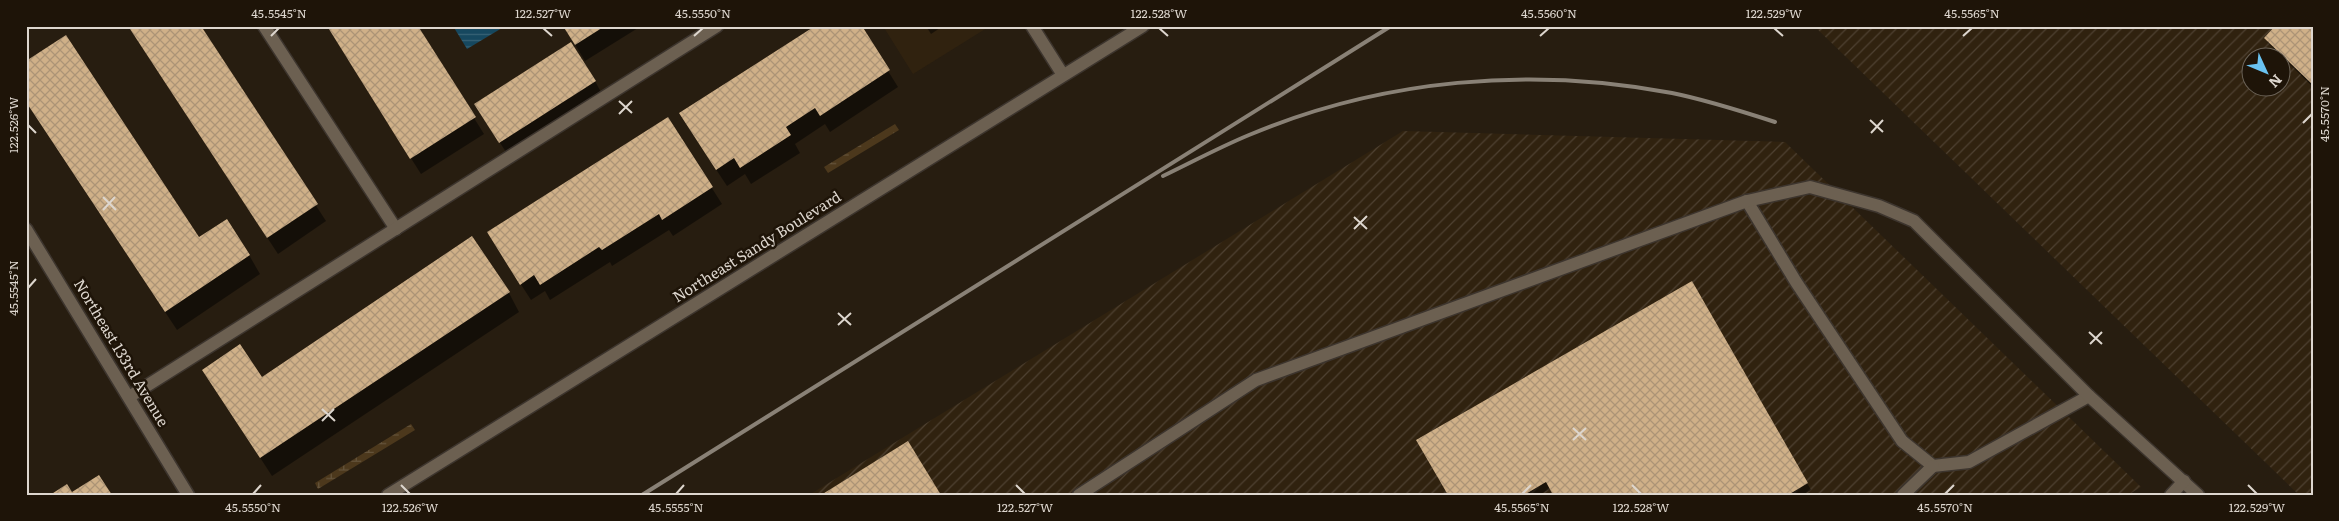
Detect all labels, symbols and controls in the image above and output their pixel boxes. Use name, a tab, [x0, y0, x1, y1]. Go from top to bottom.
text: 45.5545°N	[251, 4, 307, 22]
text: 122.527°W	[515, 4, 571, 22]
text: 45.5550°N	[675, 4, 731, 22]
text: 122.528°W	[1131, 4, 1187, 22]
text: 45.5560°N	[1521, 4, 1577, 22]
text: 122.529°W	[1746, 4, 1802, 22]
text: 45.5565°N	[1944, 4, 2000, 22]
north arrow	[2242, 48, 2292, 98]
text: N	[2265, 71, 2287, 93]
text: 45.5570°N	[2315, 86, 2333, 142]
text: 122.526°W	[4, 97, 22, 153]
street label: Northeast Sandy Boulevard	[667, 184, 845, 307]
text: 45.5545°N	[4, 260, 22, 316]
street label: Northeast 133rd Avenue	[69, 274, 176, 431]
text: 45.5550°N	[225, 498, 281, 516]
text: 122.526°W	[382, 498, 438, 516]
text: 45.5555°N	[648, 498, 704, 516]
text: 122.527°W	[997, 498, 1053, 516]
text: 45.5565°N	[1494, 498, 1550, 516]
text: 122.528°W	[1613, 498, 1669, 516]
text: 45.5570°N	[1917, 498, 1973, 516]
text: 122.529°W	[2229, 498, 2285, 516]

